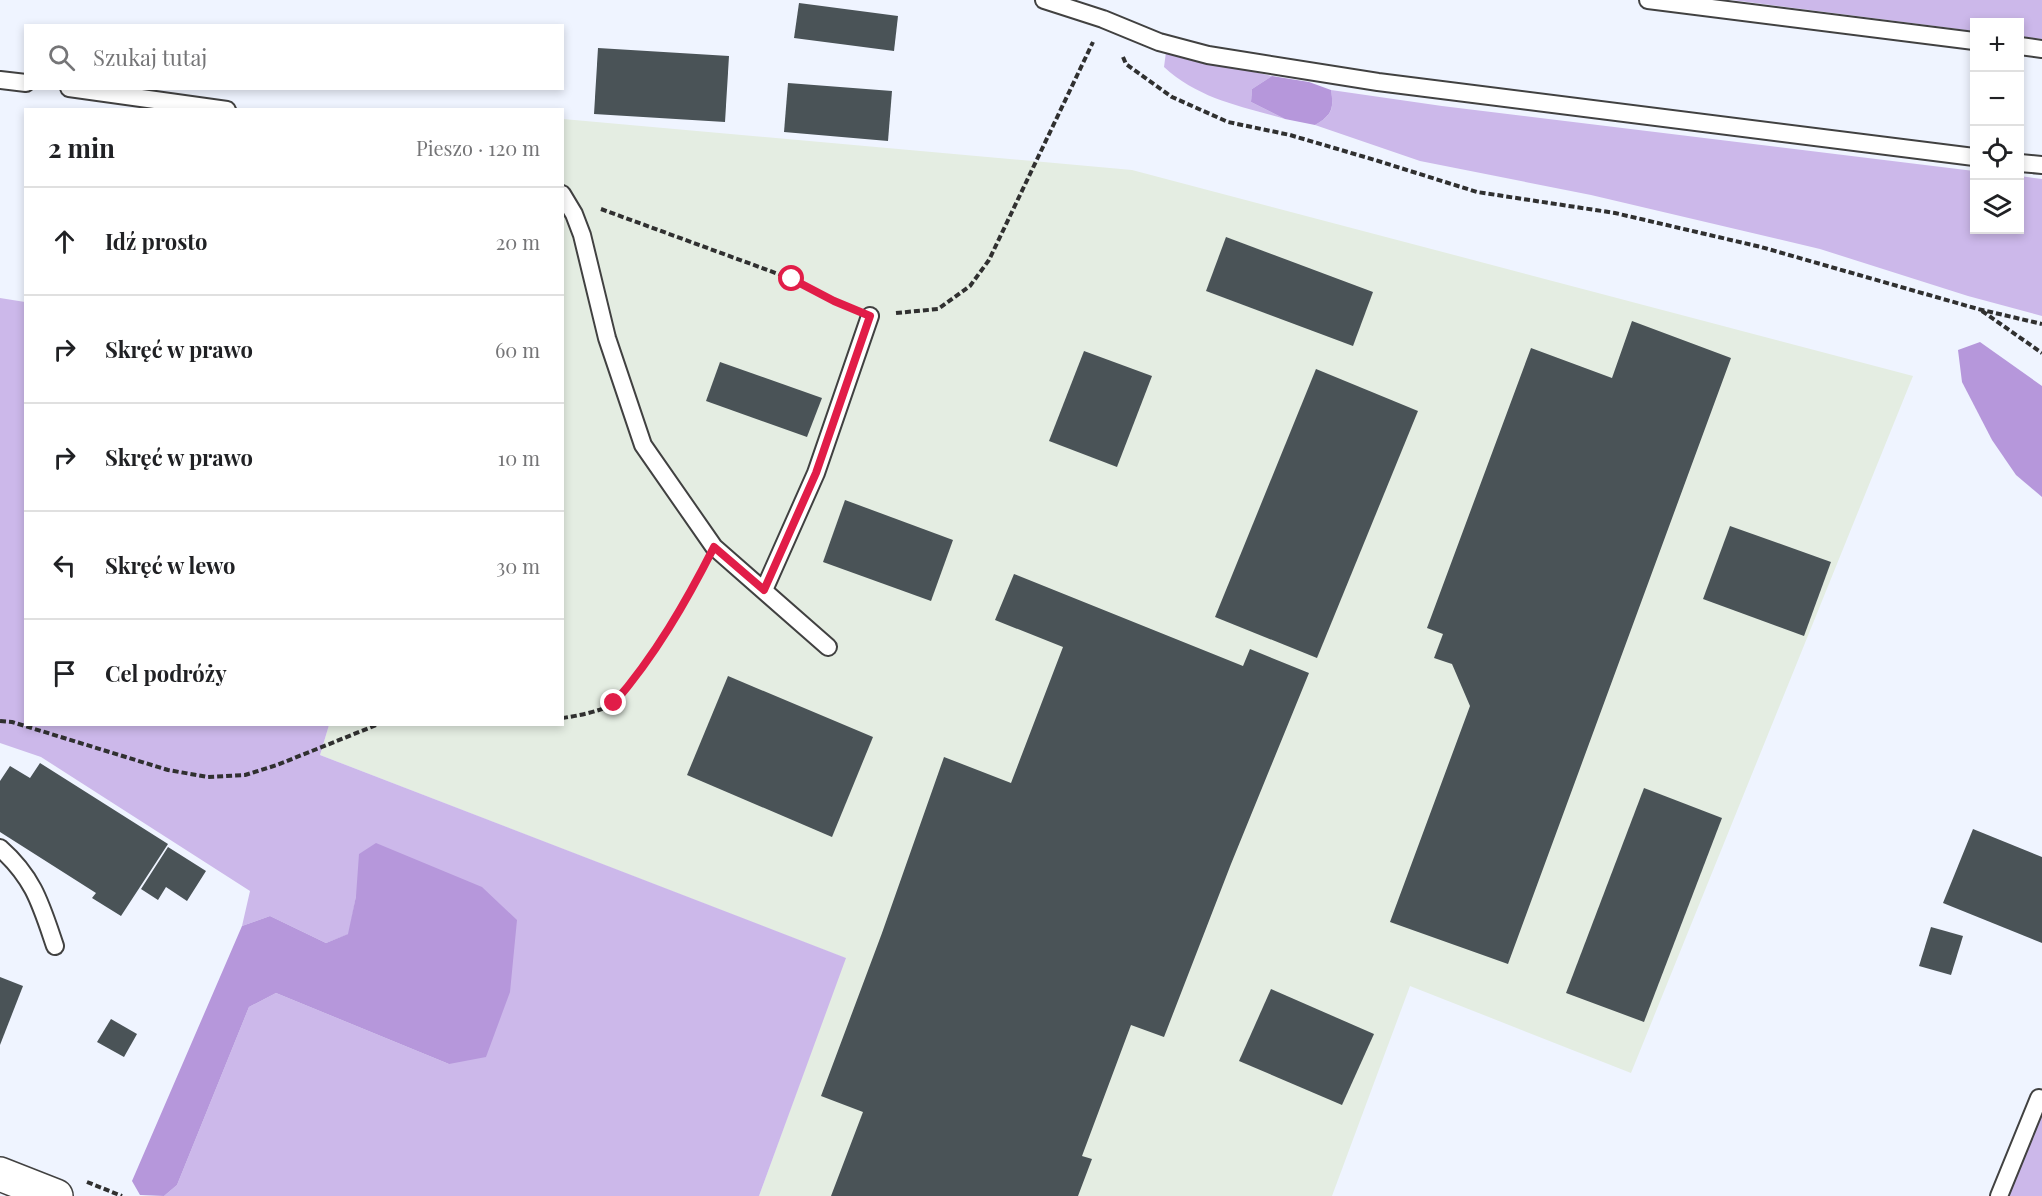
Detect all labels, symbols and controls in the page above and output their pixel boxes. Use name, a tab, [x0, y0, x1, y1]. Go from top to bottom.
map controls	[1970, 18, 2024, 234]
button: +	[1970, 18, 2024, 72]
search box	[24, 24, 564, 90]
icon: search	[45, 41, 78, 74]
text: Szukaj tutaj	[93, 42, 207, 72]
button: −	[1970, 72, 2024, 126]
button: locate	[1970, 126, 2024, 180]
text: 2 min	[48, 130, 115, 165]
text: Pieszo · 120 m	[416, 134, 540, 161]
button: layers	[1970, 180, 2024, 234]
icon: ahead	[48, 225, 81, 258]
text: Idź prosto	[105, 226, 207, 256]
text: 20 m	[496, 228, 540, 255]
route start	[778, 265, 804, 291]
icon: right	[48, 333, 81, 366]
text: Skręć w prawo	[105, 334, 253, 364]
text: 60 m	[495, 336, 540, 363]
icon: right	[48, 441, 81, 474]
text: Skręć w prawo	[105, 442, 253, 472]
text: 10 m	[498, 444, 540, 471]
icon: left	[48, 549, 81, 582]
text: Skręć w lewo	[105, 550, 236, 580]
text: 30 m	[496, 552, 540, 579]
icon: arrive	[48, 657, 81, 690]
text: Cel podróży	[105, 658, 227, 688]
route end	[600, 689, 626, 715]

